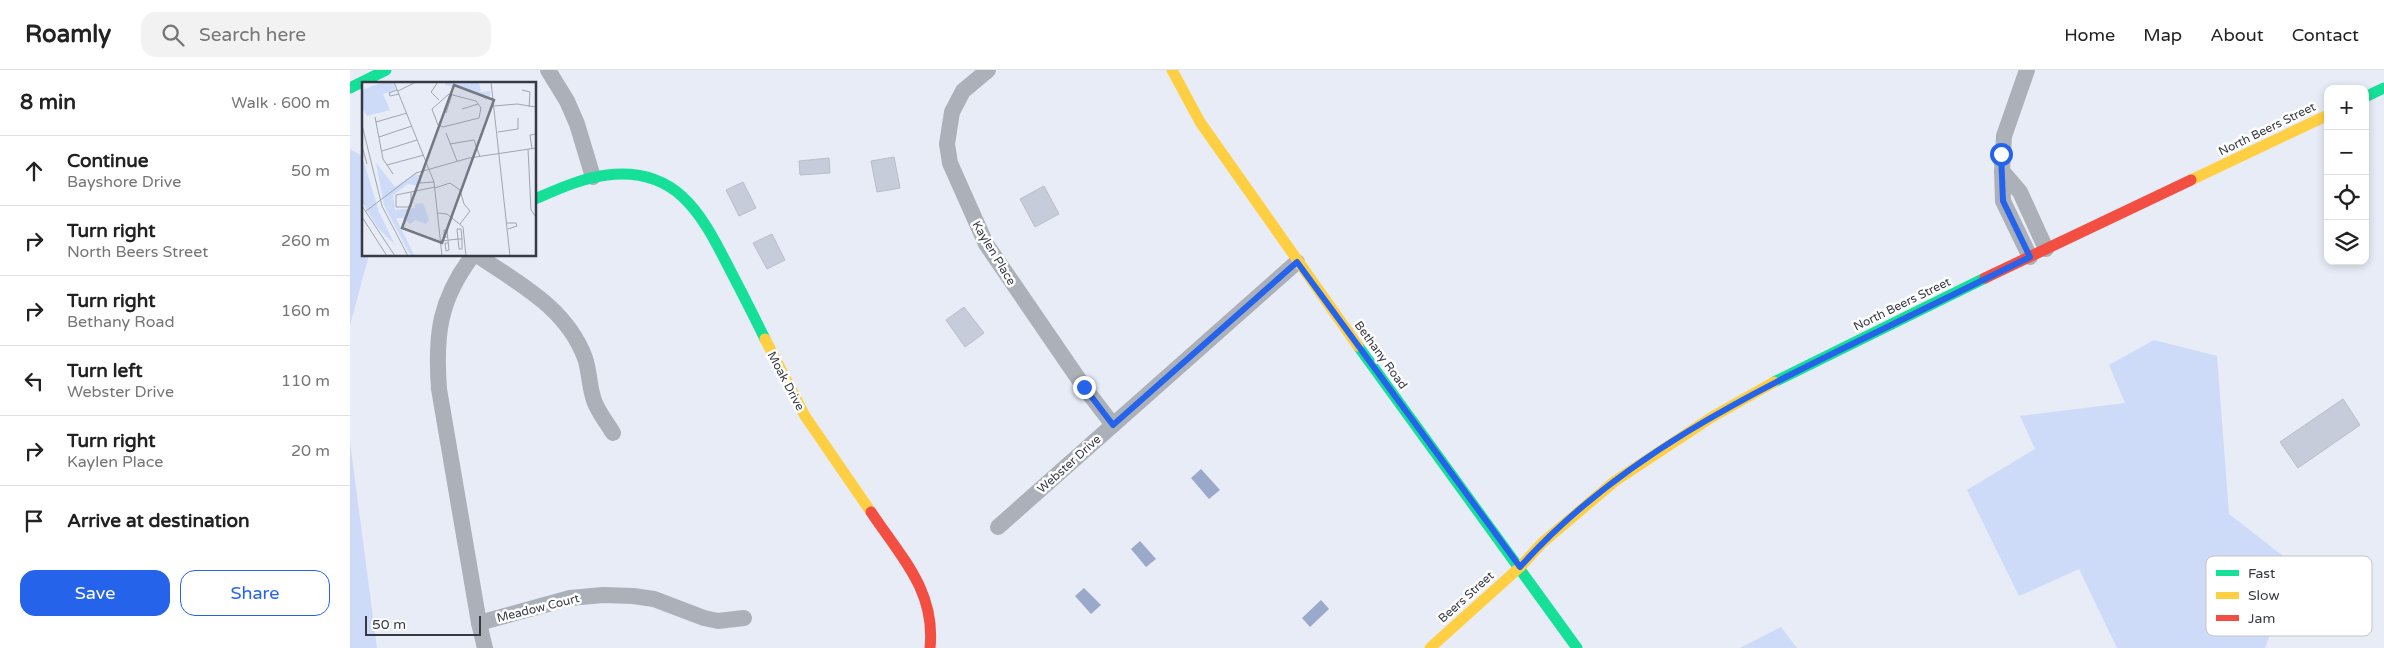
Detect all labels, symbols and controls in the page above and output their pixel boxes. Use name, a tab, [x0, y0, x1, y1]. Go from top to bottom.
search box	[141, 12, 491, 57]
text: Roamly	[25, 20, 111, 49]
icon: search	[159, 21, 187, 49]
text: Search here	[199, 24, 306, 46]
text: Home	[2064, 24, 2115, 46]
text: Map	[2143, 24, 2182, 46]
text: About	[2210, 24, 2264, 46]
text: Contact	[2292, 24, 2359, 46]
inset map	[362, 82, 536, 256]
map controls	[2324, 85, 2369, 265]
button: +	[2324, 85, 2369, 130]
text: 8 min	[20, 90, 76, 115]
text: Walk · 600 m	[231, 93, 330, 113]
street label: North Beers Street	[2216, 99, 2318, 159]
button: −	[2324, 130, 2369, 175]
route start	[1990, 143, 2013, 166]
text: Continue	[67, 150, 149, 172]
icon: ahead	[20, 157, 48, 185]
text: 50 m	[291, 161, 330, 181]
text: Bayshore Drive	[67, 172, 181, 192]
button: locate	[2324, 175, 2369, 220]
street label: Kaylen Place	[969, 218, 1019, 288]
text: Turn right	[67, 220, 155, 242]
button: layers	[2324, 220, 2369, 265]
icon: right	[20, 227, 48, 255]
text: 260 m	[281, 231, 330, 251]
text: North Beers Street	[67, 242, 208, 262]
street label: North Beers Street	[1851, 274, 1953, 334]
text: Turn right	[67, 290, 155, 312]
icon: right	[20, 297, 48, 325]
text: 160 m	[281, 301, 330, 321]
text: Bethany Road	[67, 312, 174, 332]
street label: Bethany Road	[1352, 318, 1410, 392]
street label: Moak Drive	[765, 349, 807, 413]
text: Turn left	[67, 360, 143, 382]
icon: left	[20, 367, 48, 395]
text: 110 m	[281, 371, 330, 391]
route end	[1073, 376, 1096, 399]
text: Webster Drive	[67, 382, 174, 402]
text: Turn right	[67, 430, 155, 452]
street label: Webster Drive	[1035, 432, 1104, 496]
icon: right	[20, 437, 48, 465]
text: 20 m	[291, 441, 330, 461]
text: Kaylen Place	[67, 452, 163, 472]
icon: arrive	[20, 507, 48, 535]
text: Arrive at destination	[67, 510, 250, 532]
legend	[2206, 556, 2372, 636]
text: Fast	[2248, 565, 2276, 582]
street label: Beers Street	[1435, 568, 1497, 625]
button: Save	[20, 570, 170, 616]
button: Share	[180, 570, 330, 616]
text: Slow	[2248, 587, 2280, 604]
street label: Meadow Court	[495, 591, 581, 625]
text: Jam	[2248, 610, 2275, 627]
scale bar	[365, 613, 481, 636]
text: 50 m	[372, 616, 406, 633]

